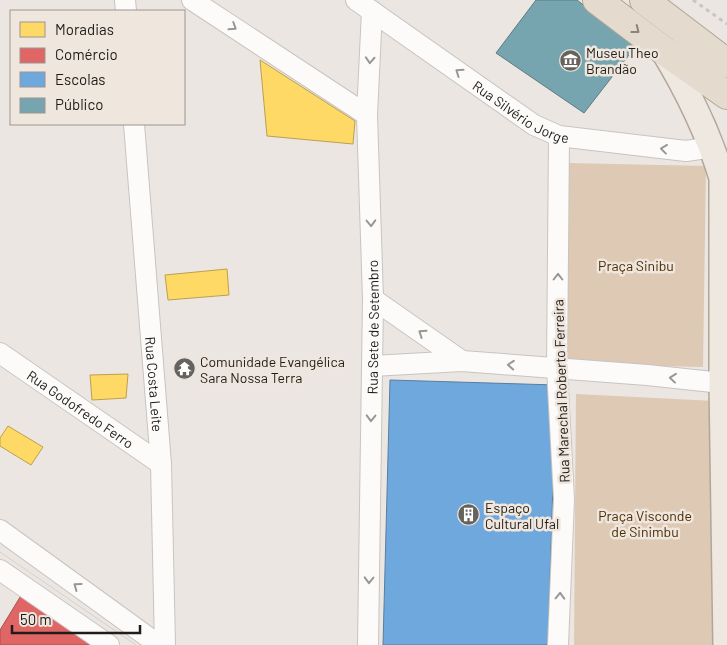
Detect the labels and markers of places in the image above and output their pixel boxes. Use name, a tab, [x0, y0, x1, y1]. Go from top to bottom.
place label: Museu Theo Brandão	[586, 44, 659, 77]
museum icon: Museu Theo Brandão	[558, 48, 582, 72]
place label: Comunidade Evangélica Sara Nossa Terra	[200, 353, 345, 386]
temple icon: Comunidade Evangélica Sara Nossa Terra	[172, 357, 196, 381]
place label: Espaço Cultural Ufal	[485, 499, 559, 532]
building icon: Espaço Cultural Ufal	[457, 503, 481, 527]

